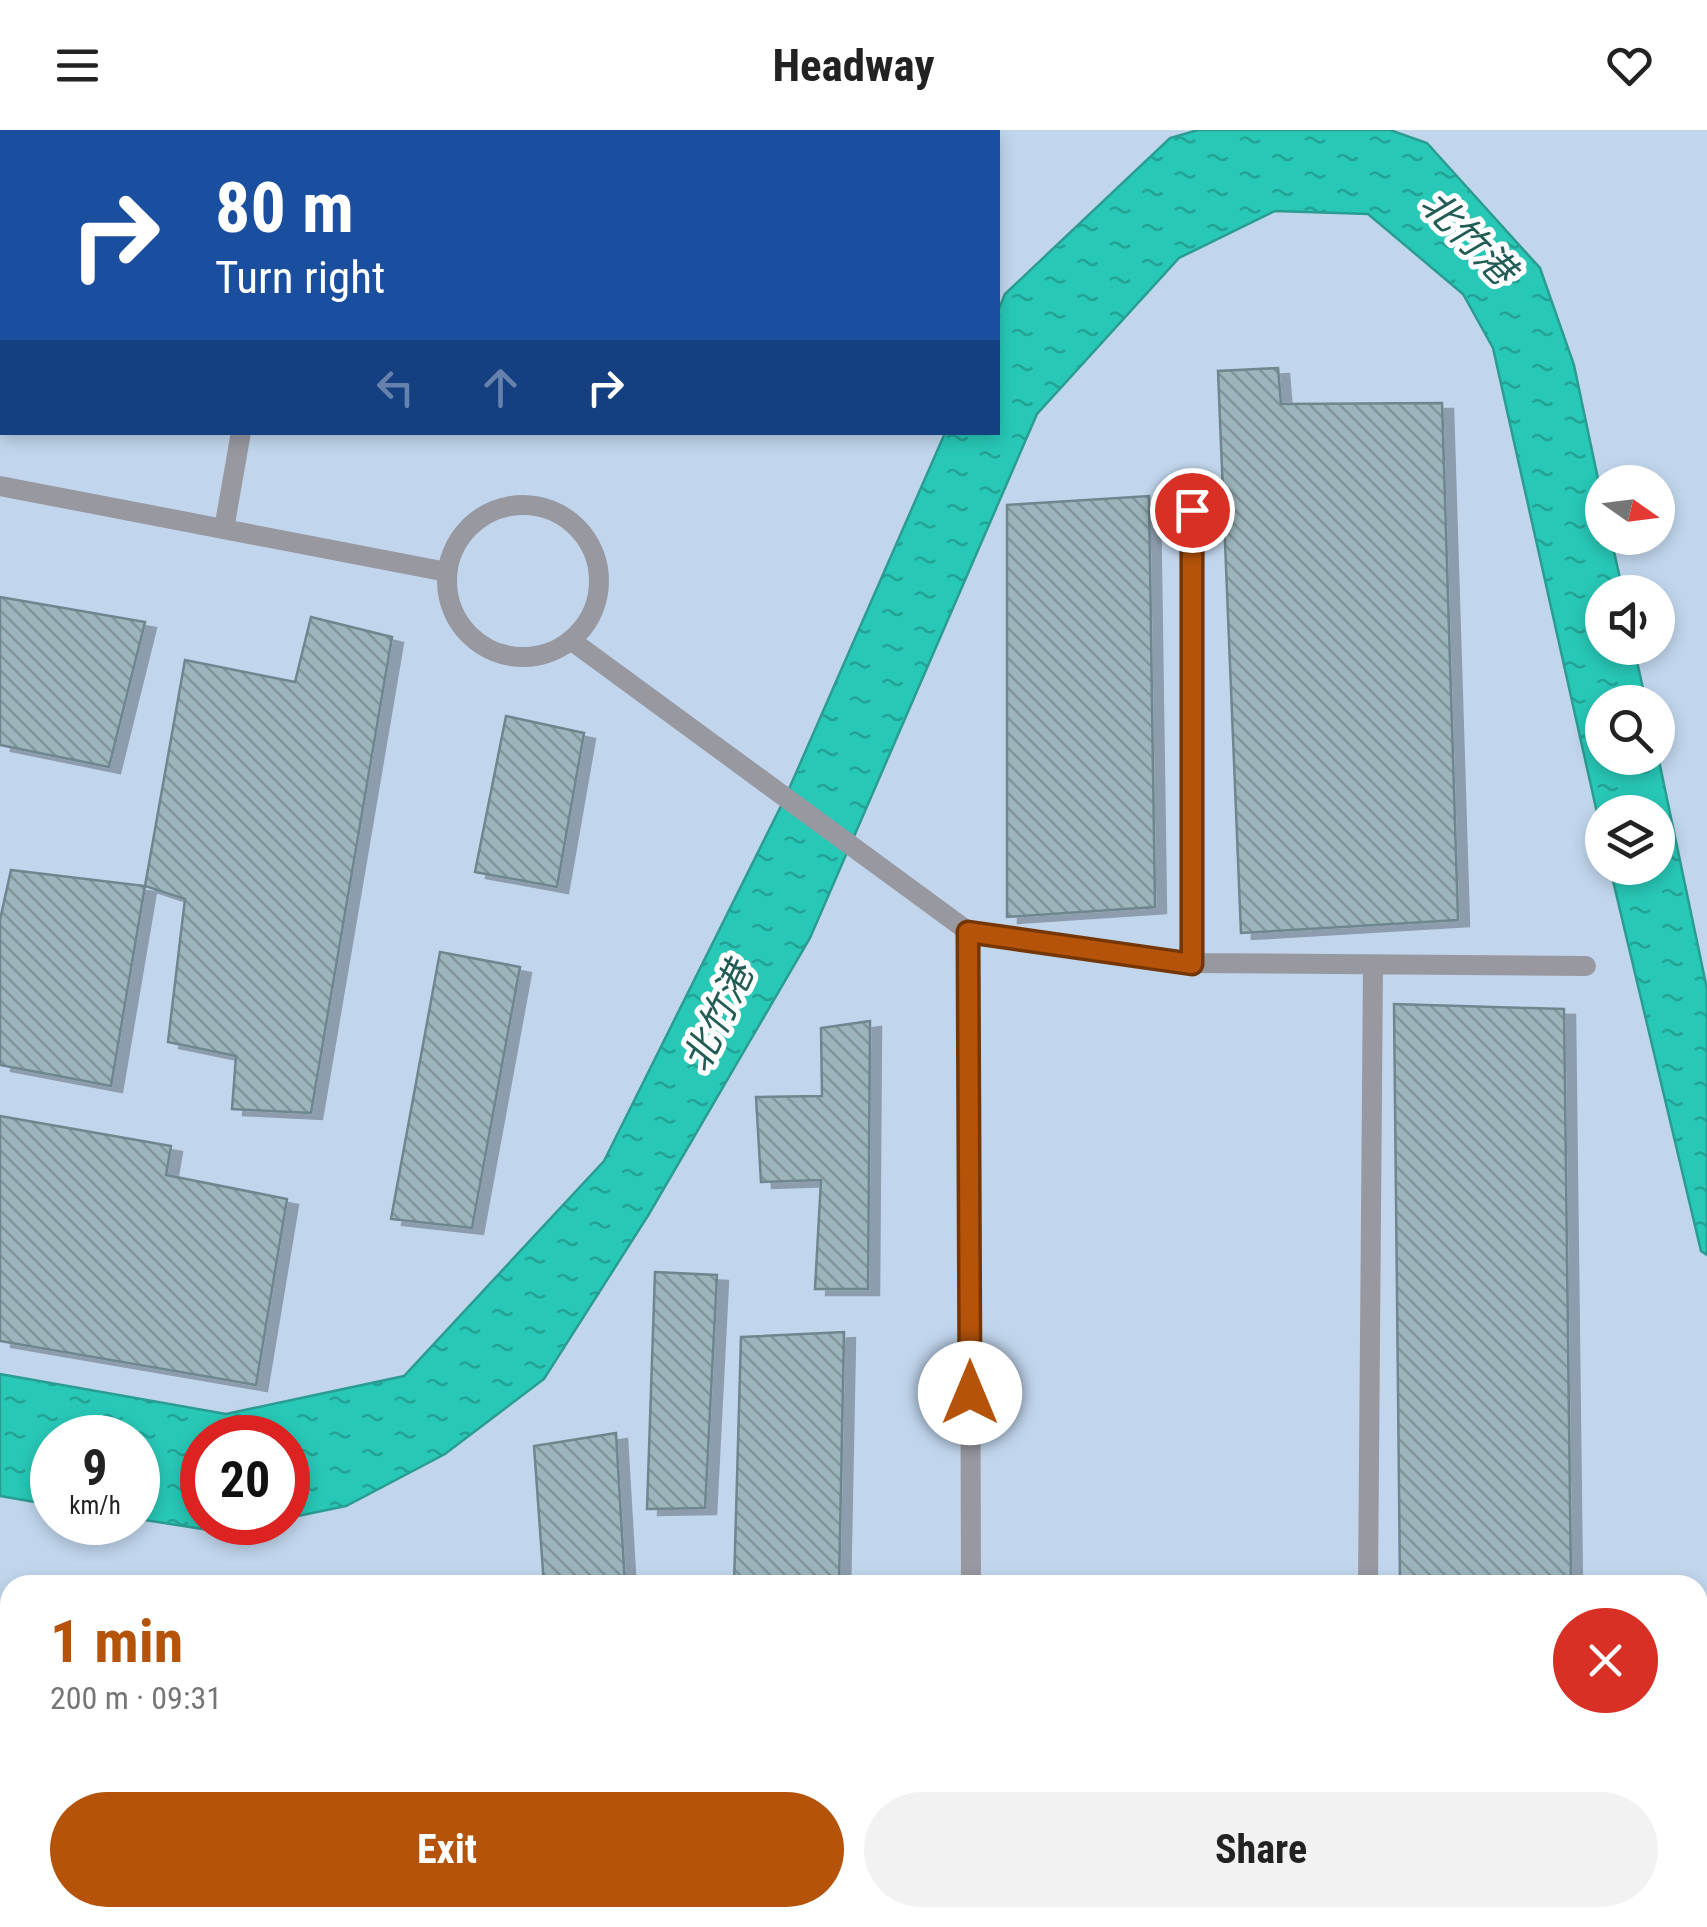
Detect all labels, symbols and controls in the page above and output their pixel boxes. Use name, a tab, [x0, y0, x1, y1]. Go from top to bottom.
icon: menu	[50, 38, 105, 93]
icon: heart	[1602, 38, 1657, 93]
text: Headway	[772, 39, 935, 92]
text: 80 m	[215, 167, 354, 249]
icon: right	[50, 170, 180, 300]
water label: 北竹港	[1412, 181, 1527, 296]
text: Turn right	[215, 251, 385, 304]
icon: left	[368, 360, 423, 415]
icon: ahead	[473, 360, 528, 415]
icon: right	[578, 360, 633, 415]
north arrow	[1585, 465, 1675, 555]
map controls	[1585, 465, 1675, 885]
pin	[1150, 468, 1235, 553]
icon: arrive	[1165, 483, 1220, 538]
button: sound	[1585, 575, 1675, 665]
button: search	[1585, 685, 1675, 775]
button: layers	[1585, 795, 1675, 885]
water label: 北竹港	[674, 952, 764, 1078]
position arrow	[918, 1341, 1022, 1445]
speed limit sign: 20	[180, 1415, 310, 1545]
text: 9	[82, 1439, 108, 1497]
text: km/h	[69, 1491, 121, 1520]
text: 1 min	[50, 1606, 183, 1677]
button: close	[1553, 1608, 1658, 1713]
text: 200 m · 09:31	[50, 1679, 222, 1717]
button: Exit	[50, 1792, 844, 1907]
button: Share	[864, 1792, 1658, 1907]

